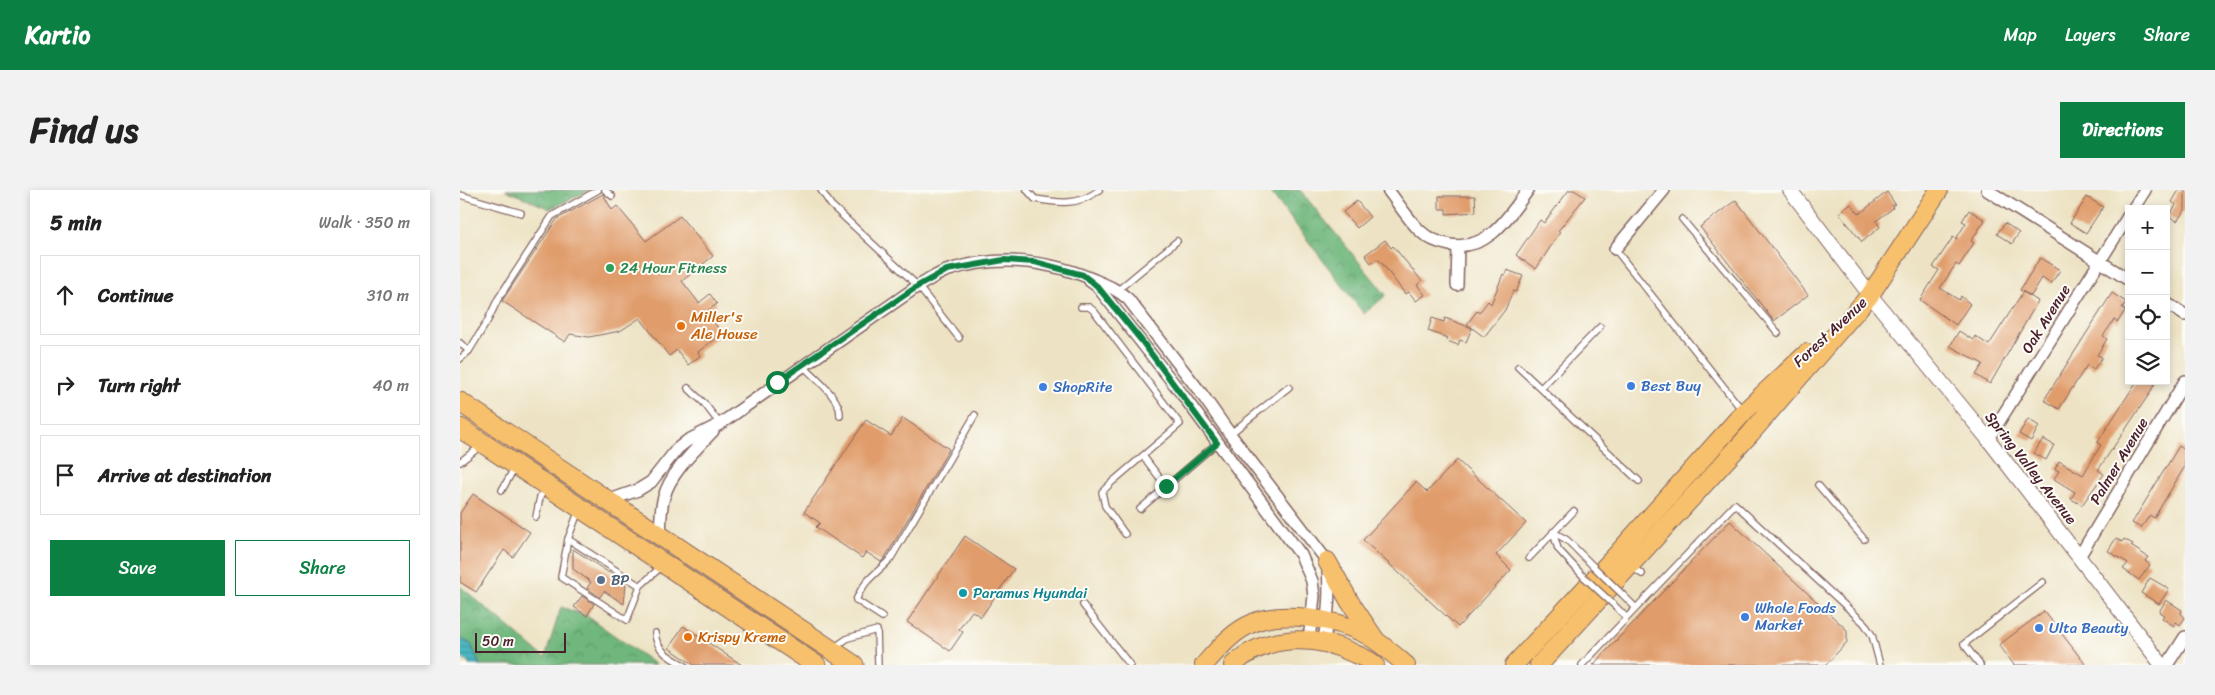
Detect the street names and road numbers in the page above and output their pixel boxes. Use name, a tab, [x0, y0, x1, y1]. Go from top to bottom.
street label: Oak Avenue	[2014, 279, 2078, 359]
street label: Forest Avenue	[1787, 290, 1874, 374]
street label: Spring Valley Avenue	[1978, 406, 2084, 530]
street label: Palmer Avenue	[2083, 412, 2156, 510]

